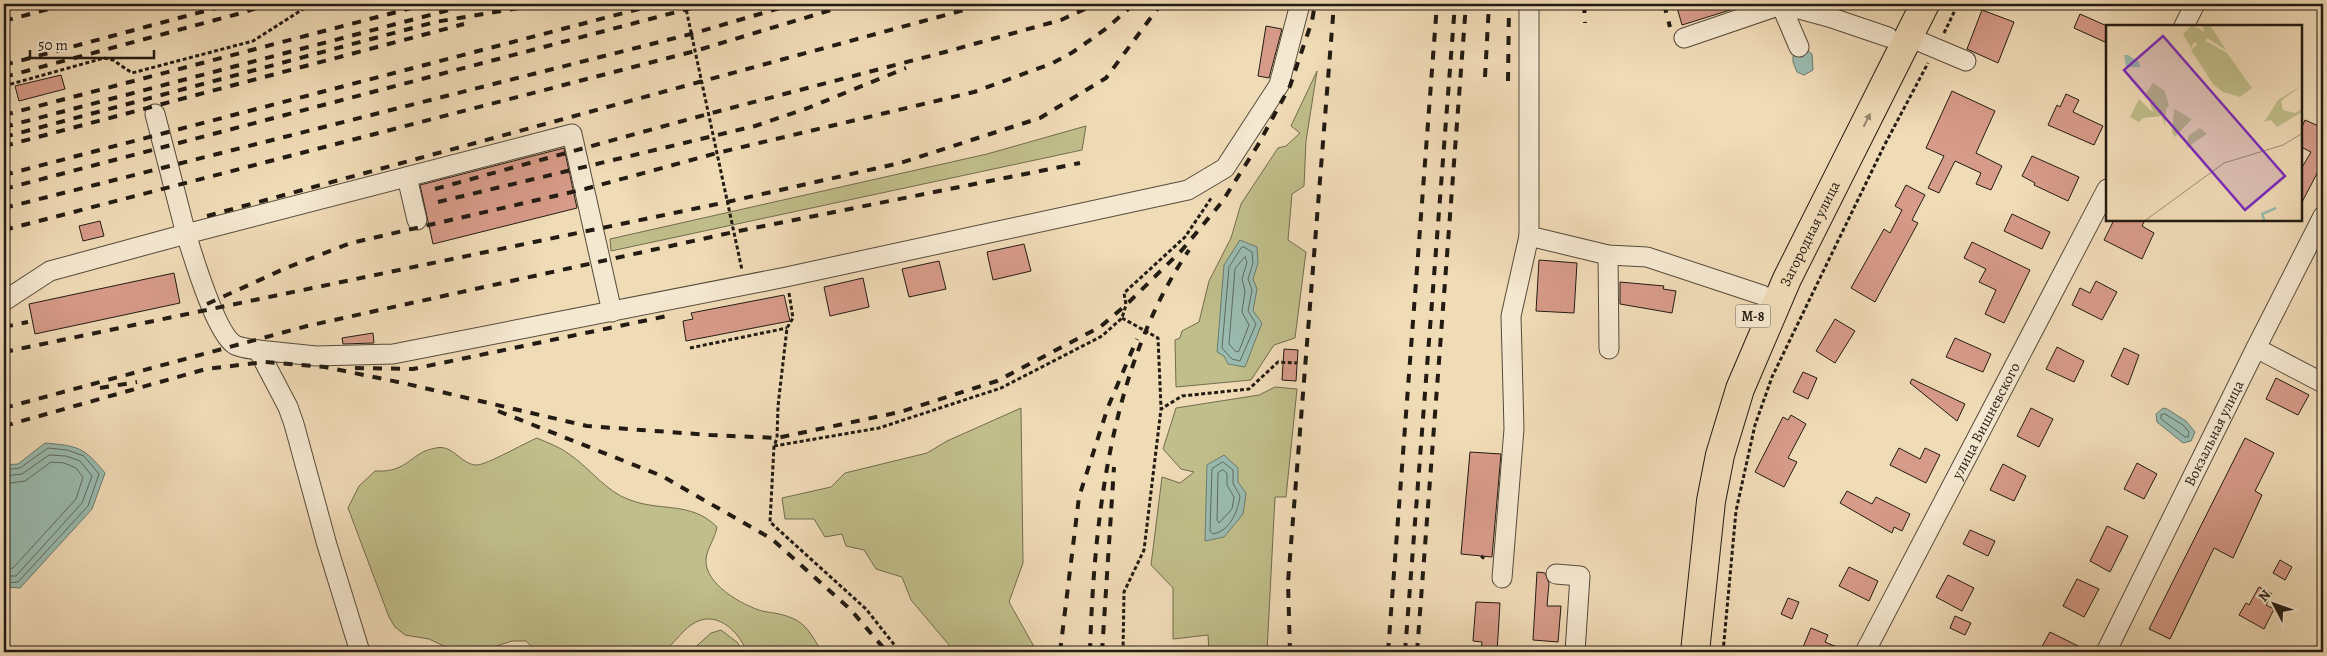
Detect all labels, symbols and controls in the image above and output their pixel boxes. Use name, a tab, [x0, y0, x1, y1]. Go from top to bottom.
inset map	[2106, 25, 2302, 221]
scale bar	[30, 28, 154, 60]
text: 50 m	[38, 35, 68, 55]
one-way arrow	[1863, 112, 1871, 127]
street label: Загородная улица	[1775, 177, 1845, 290]
road number: М-8	[1736, 304, 1770, 328]
street label: улица Вишневского	[1947, 359, 2025, 484]
street label: Вокзальная улица	[2179, 377, 2249, 490]
north arrow	[2250, 578, 2300, 628]
text: N	[2254, 586, 2275, 606]

